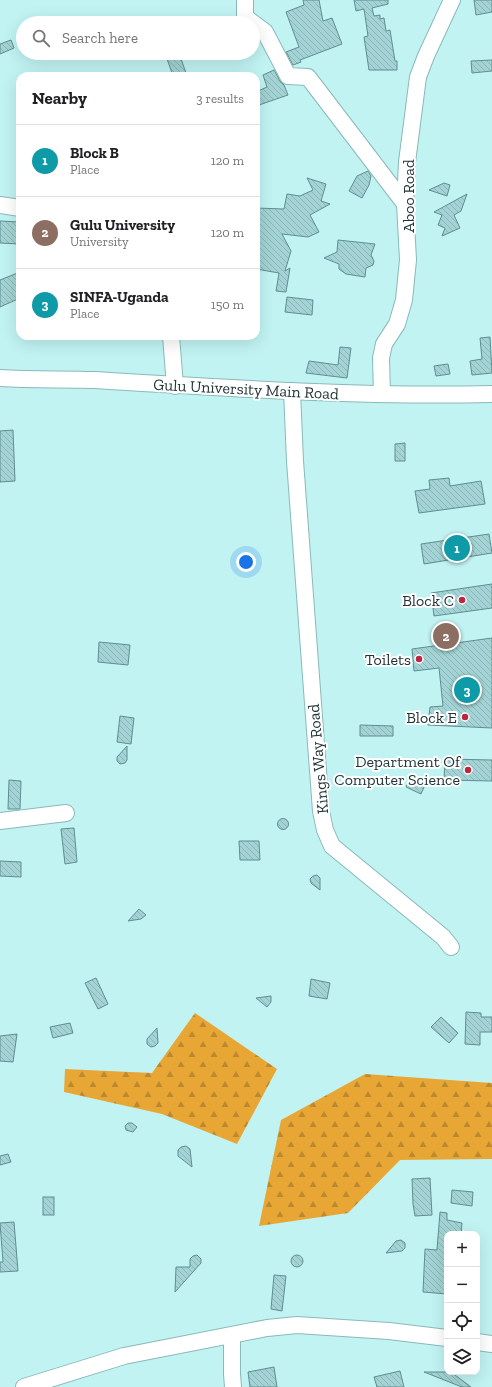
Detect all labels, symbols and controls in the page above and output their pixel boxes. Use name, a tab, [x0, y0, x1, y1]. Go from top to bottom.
search box	[16, 16, 260, 60]
icon: search	[30, 27, 52, 49]
text: Search here	[62, 29, 138, 47]
text: Nearby	[32, 88, 87, 108]
text: 3 results	[196, 91, 244, 106]
text: Block B	[70, 144, 119, 162]
text: 1	[42, 153, 48, 168]
text: 120 m	[211, 153, 244, 168]
street label: Aboo Road	[399, 159, 418, 233]
text: Place	[70, 162, 99, 177]
text: Gulu University	[70, 216, 175, 234]
text: 2	[42, 225, 48, 240]
text: 120 m	[211, 225, 244, 240]
text: University	[70, 234, 129, 249]
text: SINFA-Uganda	[70, 288, 169, 306]
text: 3	[42, 297, 48, 312]
text: 150 m	[211, 297, 244, 312]
text: Place	[70, 306, 99, 321]
street label: Gulu University Main Road	[153, 375, 339, 403]
pin: 1	[444, 533, 470, 563]
your location	[236, 552, 256, 572]
place label: Block C	[402, 591, 454, 610]
marker: Block C	[457, 595, 467, 605]
pin: 2	[433, 621, 459, 651]
place label: Toilets	[365, 650, 411, 669]
marker: Toilets	[414, 654, 424, 664]
pin: 3	[454, 675, 480, 705]
street label: Kings Way Road	[304, 703, 332, 815]
place label: Block E	[406, 708, 457, 727]
marker: Block E	[460, 712, 470, 722]
place label: Department Of Computer Science	[334, 752, 462, 789]
marker: Department Of Computer Science	[463, 765, 473, 775]
map controls	[444, 1231, 480, 1375]
button: +	[444, 1231, 480, 1267]
button: −	[444, 1267, 480, 1303]
button: locate	[444, 1303, 480, 1339]
button: layers	[444, 1339, 480, 1375]

